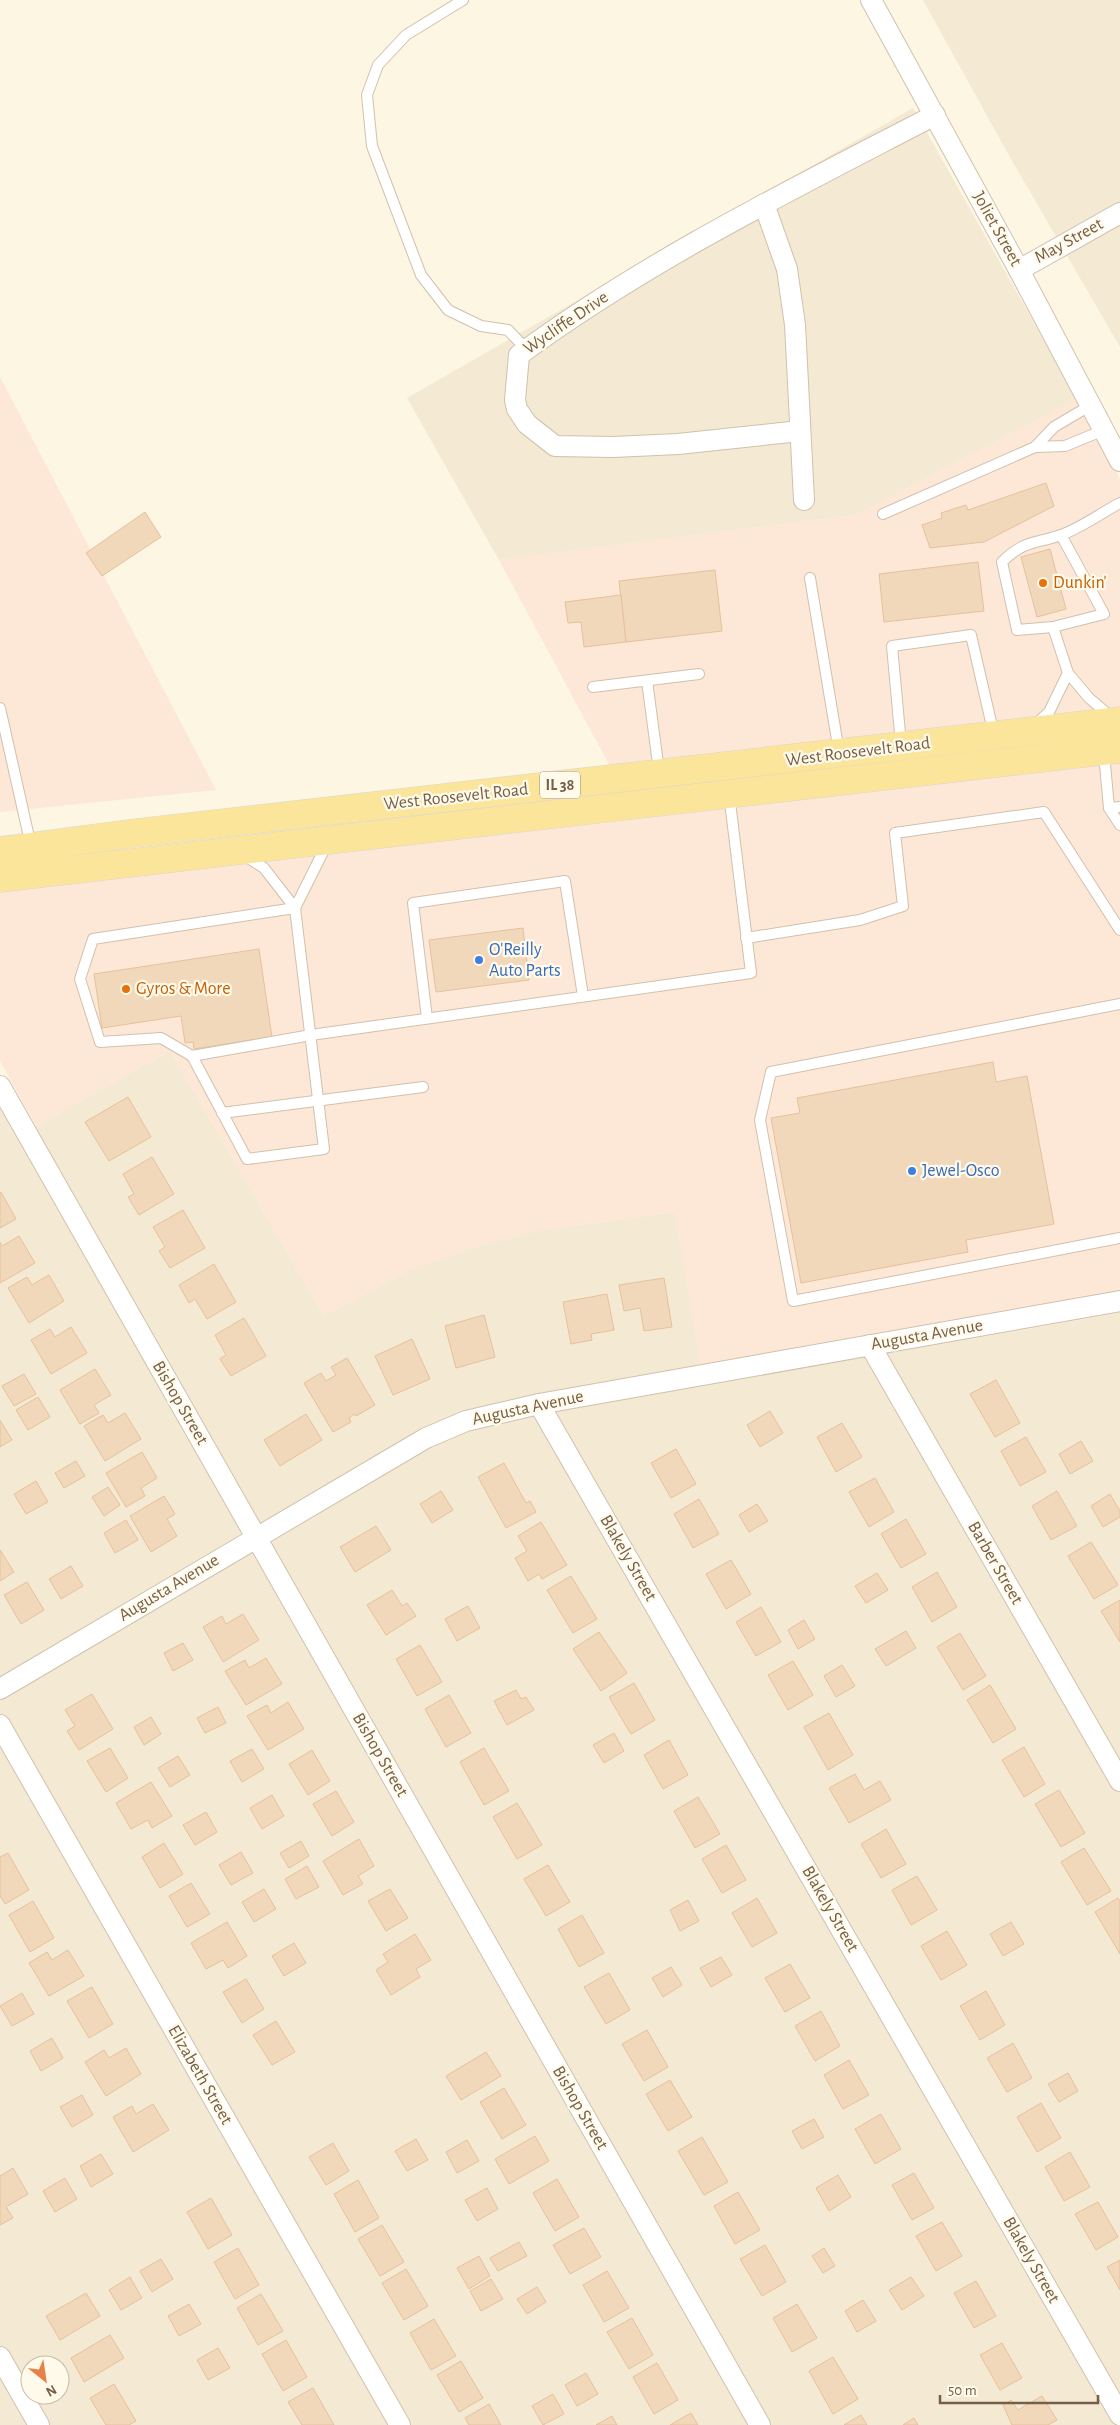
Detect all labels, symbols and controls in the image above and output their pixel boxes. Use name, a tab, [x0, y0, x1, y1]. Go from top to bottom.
street label: Joliet Street	[969, 189, 1025, 270]
street label: May Street	[1032, 215, 1106, 267]
street label: Wycliffe Drive	[520, 288, 612, 358]
place label: Dunkin'	[1053, 574, 1107, 592]
marker: Dunkin'	[1037, 577, 1049, 589]
street label: West Roosevelt Road	[785, 734, 931, 770]
road number: IL 38	[540, 772, 580, 798]
street label: West Roosevelt Road	[383, 780, 529, 814]
place label: O'Reilly Auto Parts	[489, 941, 561, 980]
marker: O'Reilly Auto Parts	[473, 954, 485, 966]
place label: Gyros & More	[136, 980, 230, 998]
marker: Gyros & More	[120, 983, 132, 995]
place label: Jewel-Osco	[922, 1162, 1000, 1180]
marker: Jewel-Osco	[906, 1165, 918, 1177]
street label: Augusta Avenue	[870, 1316, 984, 1354]
street label: Bishop Street	[149, 1358, 211, 1448]
street label: Augusta Avenue	[471, 1387, 585, 1429]
street label: Blakely Street	[596, 1512, 660, 1604]
street label: Barber Street	[964, 1519, 1026, 1608]
street label: Augusta Avenue	[116, 1551, 222, 1625]
street label: Bishop Street	[349, 1710, 411, 1800]
street label: Blakely Street	[798, 1863, 862, 1955]
street label: Elizabeth Street	[164, 2022, 236, 2128]
street label: Bishop Street	[549, 2063, 611, 2153]
street label: Blakely Street	[999, 2214, 1063, 2306]
north arrow	[20, 2355, 70, 2405]
scale bar	[940, 2372, 1098, 2404]
text: N	[43, 2382, 59, 2399]
text: 50 m	[948, 2383, 977, 2398]

